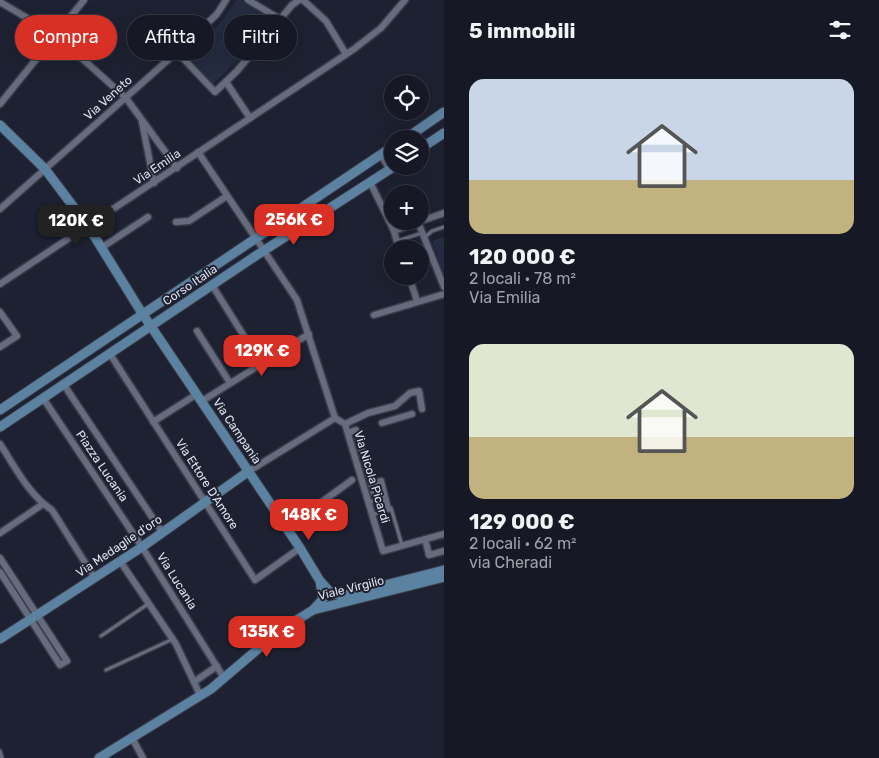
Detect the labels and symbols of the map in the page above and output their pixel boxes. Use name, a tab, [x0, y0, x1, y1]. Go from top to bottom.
street label: Via Veneto	[81, 73, 135, 123]
street label: Via Emilia	[131, 146, 183, 188]
pin: 120K €	[35, 204, 117, 247]
pin: 256K €	[253, 204, 335, 246]
street label: Corso Italia	[160, 262, 220, 308]
pin: 129K €	[221, 334, 303, 377]
street label: Via Campania	[210, 396, 264, 466]
street label: Piazza Lucania	[73, 428, 131, 504]
street label: Via Nicola Picardi	[351, 429, 393, 525]
street label: Via Ettore D'Amore	[173, 436, 242, 532]
pin: 148K €	[268, 498, 350, 541]
street label: Via Medaglie d'oro	[73, 512, 165, 580]
street label: Via Lucania	[154, 550, 200, 612]
street label: Viale Virgilio	[317, 573, 386, 603]
pin: 135K €	[226, 616, 308, 658]

